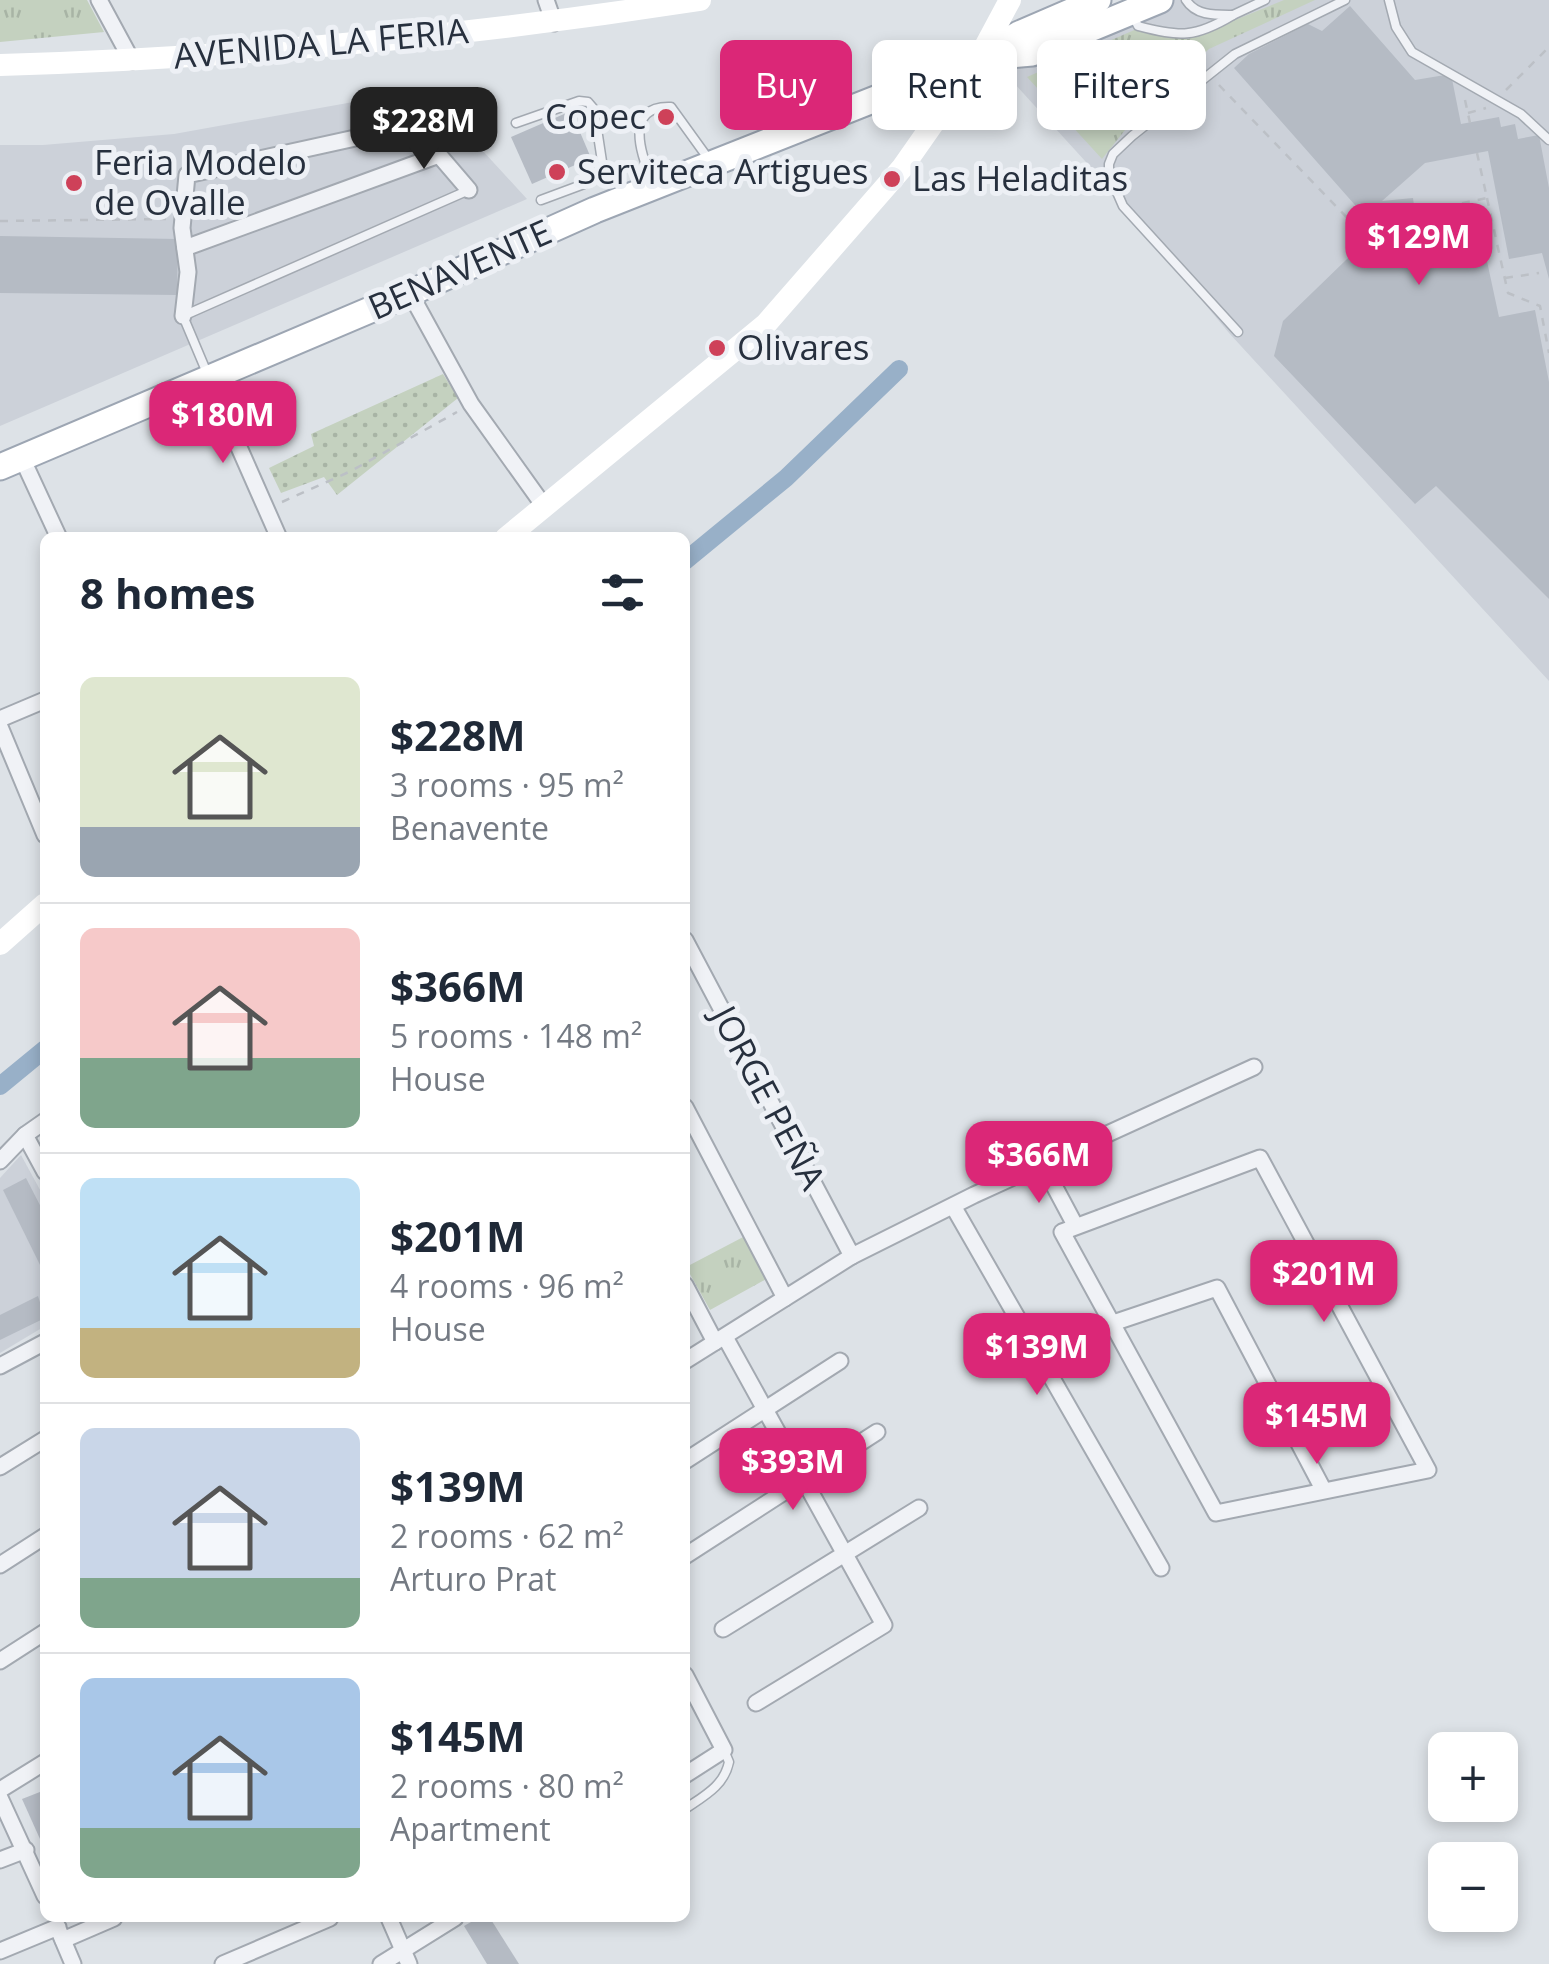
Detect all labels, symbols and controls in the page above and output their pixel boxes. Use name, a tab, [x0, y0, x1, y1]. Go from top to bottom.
street label: AVENIDA LA FERIA	[172, 6, 471, 79]
chip: Buy	[720, 40, 852, 130]
chip: Rent	[872, 40, 1017, 130]
chip: Filters	[1037, 40, 1206, 130]
pin: $228M	[354, 87, 494, 172]
place label: Copec	[545, 92, 646, 139]
text: $228M	[372, 98, 476, 141]
marker: Copec	[655, 106, 677, 128]
place label: Feria Modelo de Ovalle	[94, 138, 307, 225]
place label: Serviteca Artigues	[577, 147, 868, 194]
place label: Las Heladitas	[912, 154, 1128, 201]
marker: Serviteca Artigues	[546, 161, 568, 183]
marker: Las Heladitas	[881, 168, 903, 190]
marker: Feria Modelo de Ovalle	[63, 172, 85, 194]
pin: $129M	[1349, 203, 1489, 288]
street label: BENAVENTE	[360, 207, 558, 330]
text: $129M	[1367, 214, 1471, 257]
place label: Olivares	[737, 323, 869, 370]
marker: Olivares	[706, 337, 728, 359]
pin: $180M	[153, 381, 293, 466]
text: $180M	[171, 392, 275, 435]
text: 8 homes	[80, 564, 255, 621]
icon: filters	[595, 565, 650, 620]
text: $228M	[390, 706, 526, 763]
icon: home	[160, 717, 280, 837]
text: 3 rooms · 95 m²	[390, 763, 624, 806]
text: Benavente	[390, 806, 549, 849]
text: $366M	[390, 957, 526, 1014]
icon: home	[160, 968, 280, 1088]
street label: JORGE PEÑA	[700, 995, 838, 1198]
text: 5 rooms · 148 m²	[390, 1014, 642, 1057]
text: House	[390, 1057, 486, 1100]
pin: $366M	[969, 1121, 1109, 1206]
text: $366M	[987, 1132, 1091, 1175]
text: $201M	[390, 1207, 526, 1264]
icon: home	[160, 1218, 280, 1338]
pin: $201M	[1254, 1240, 1394, 1325]
text: $201M	[1272, 1251, 1376, 1294]
text: 4 rooms · 96 m²	[390, 1264, 624, 1307]
text: House	[390, 1307, 486, 1350]
pin: $139M	[967, 1313, 1107, 1398]
text: $139M	[985, 1324, 1089, 1367]
pin: $145M	[1247, 1382, 1387, 1467]
text: $145M	[1265, 1393, 1369, 1436]
pin: $393M	[723, 1428, 863, 1513]
text: $393M	[741, 1439, 845, 1482]
text: $139M	[390, 1457, 526, 1514]
icon: home	[160, 1468, 280, 1588]
text: 2 rooms · 62 m²	[390, 1514, 624, 1557]
text: Arturo Prat	[390, 1557, 557, 1600]
text: $145M	[390, 1707, 526, 1764]
icon: home	[160, 1718, 280, 1838]
map controls	[1428, 1732, 1518, 1932]
button: +	[1428, 1732, 1518, 1822]
text: 2 rooms · 80 m²	[390, 1764, 624, 1807]
text: Apartment	[390, 1807, 551, 1850]
button: −	[1428, 1842, 1518, 1932]

